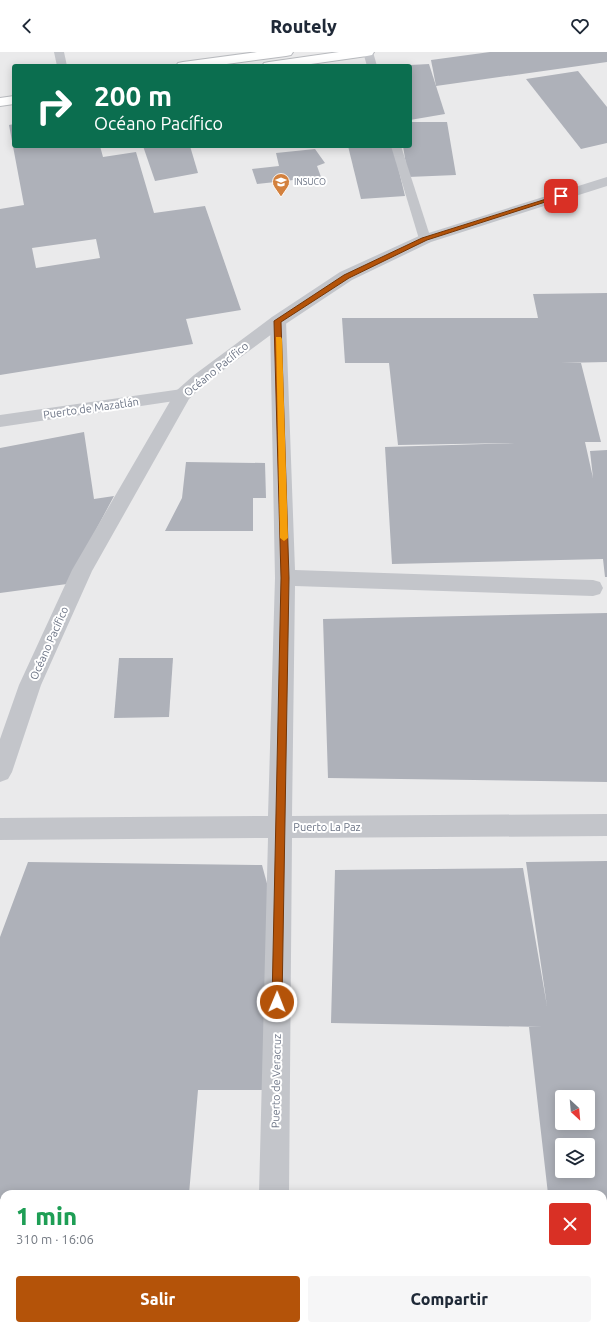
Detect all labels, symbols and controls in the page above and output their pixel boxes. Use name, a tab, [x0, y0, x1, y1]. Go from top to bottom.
icon: back	[16, 15, 38, 37]
icon: heart	[569, 15, 591, 37]
text: Routely	[270, 16, 337, 36]
icon: right	[28, 80, 80, 132]
text: 200 m	[94, 80, 172, 111]
text: Océano Pacífico	[94, 113, 223, 133]
school or university icon: INSUCO	[271, 172, 291, 197]
place label: INSUCO	[294, 177, 326, 187]
pin	[544, 179, 578, 213]
icon: arrive	[550, 185, 572, 207]
street label: Océano Pacífico	[182, 340, 250, 398]
street label: Puerto de Mazatlán	[42, 395, 140, 421]
street label: Océano Pacífico	[27, 605, 71, 681]
street label: Puerto La Paz	[293, 821, 361, 833]
position arrow	[256, 981, 298, 1023]
street label: Puerto de Veracruz	[269, 1034, 283, 1128]
north arrow	[555, 1090, 595, 1130]
map controls	[555, 1090, 595, 1178]
button: layers	[555, 1138, 595, 1178]
text: 1 min	[16, 1203, 77, 1230]
button: close	[549, 1203, 591, 1245]
text: 310 m · 16:06	[16, 1232, 94, 1246]
button: Salir	[16, 1276, 300, 1322]
button: Compartir	[308, 1276, 591, 1322]

